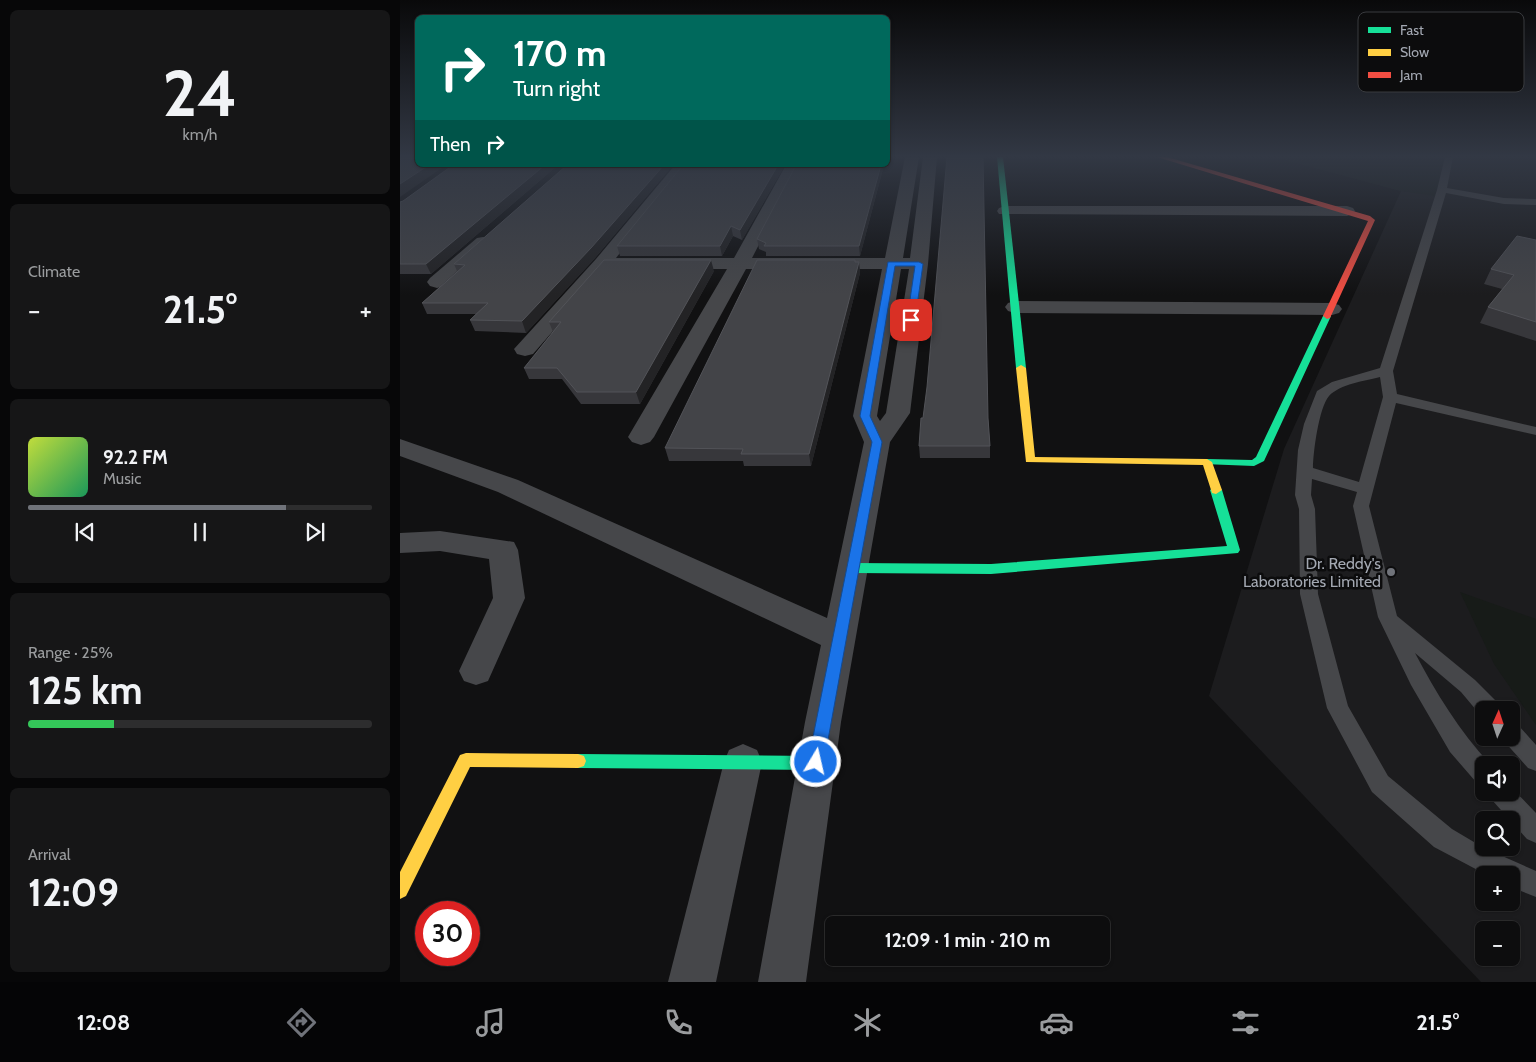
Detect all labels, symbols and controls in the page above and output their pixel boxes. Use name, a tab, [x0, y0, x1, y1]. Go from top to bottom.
legend	[1358, 12, 1524, 92]
text: Fast	[1400, 21, 1424, 39]
text: 170 m	[513, 32, 606, 75]
icon: right	[430, 35, 495, 100]
text: Slow	[1400, 43, 1429, 61]
text: 24	[163, 53, 237, 132]
text: Jam	[1399, 66, 1422, 84]
text: Turn right	[513, 75, 600, 102]
text: km/h	[182, 125, 218, 144]
icon: right	[481, 130, 509, 158]
text: Then	[430, 133, 471, 156]
text: Climate	[28, 262, 80, 281]
text: 21.5°	[163, 286, 237, 333]
text: −	[28, 293, 40, 327]
text: +	[360, 293, 372, 327]
pin	[890, 299, 932, 341]
icon: arrive	[897, 306, 925, 334]
text: 92.2 FM	[103, 446, 168, 469]
text: Music	[103, 469, 141, 488]
icon: previous	[71, 518, 99, 546]
icon: pause	[186, 518, 214, 546]
icon: next	[301, 518, 329, 546]
place label: Dr. Reddy's Laboratories Limited	[1243, 554, 1381, 591]
marker: Dr. Reddy's Laboratories Limited	[1385, 566, 1397, 578]
text: Range · 25%	[28, 643, 113, 662]
text: 125 km	[28, 667, 143, 714]
north arrow	[1475, 701, 1520, 746]
map controls	[1475, 701, 1520, 966]
position arrow	[789, 735, 841, 787]
button: sound	[1475, 756, 1520, 801]
button: search	[1475, 811, 1520, 856]
text: Arrival	[28, 845, 71, 864]
button: +	[1475, 866, 1520, 911]
text: 12:09	[28, 869, 119, 916]
speed limit sign: 30	[415, 901, 480, 966]
button: −	[1475, 921, 1520, 966]
text: 12:09 · 1 min · 210 m	[885, 929, 1050, 952]
icon: directions	[284, 1005, 319, 1040]
icon: music	[473, 1005, 508, 1040]
icon: phone	[661, 1005, 696, 1040]
icon: climate	[850, 1005, 885, 1040]
icon: car	[1039, 1005, 1074, 1040]
icon: filters	[1228, 1005, 1263, 1040]
text: 12:08	[77, 1009, 130, 1036]
text: 21.5°	[1416, 1009, 1459, 1036]

